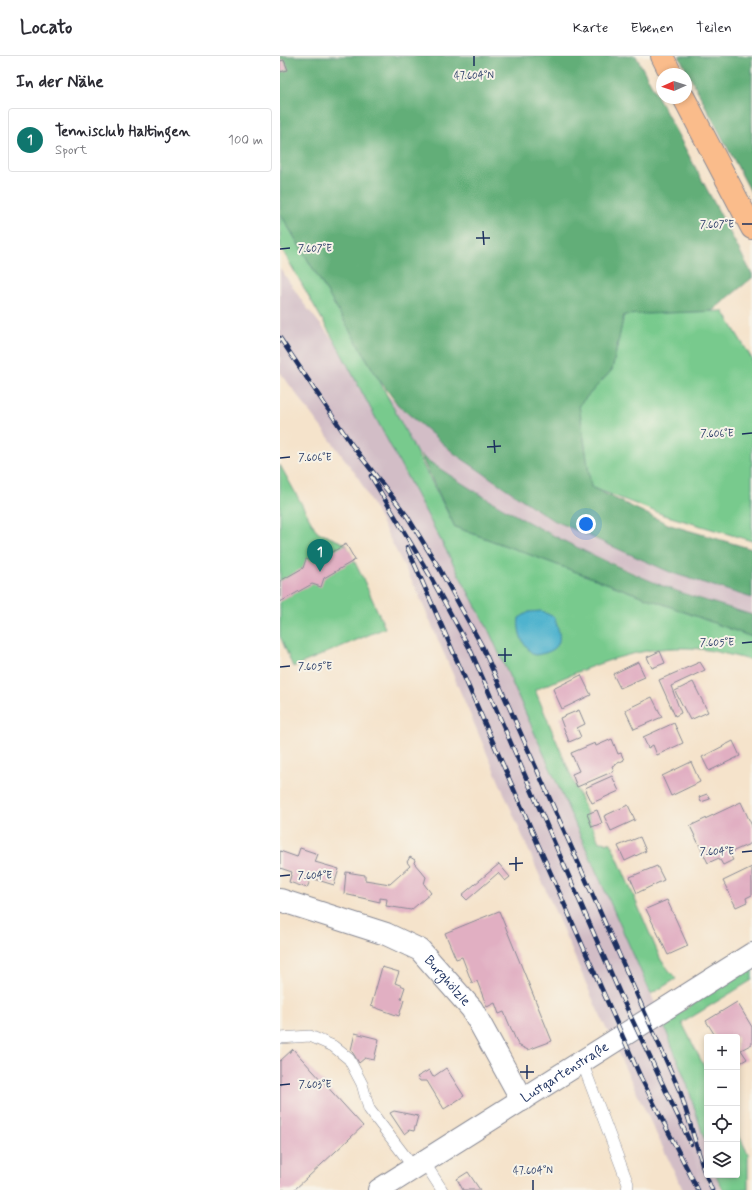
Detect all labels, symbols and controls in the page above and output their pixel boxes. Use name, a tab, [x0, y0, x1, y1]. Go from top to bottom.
text: Locato	[20, 15, 72, 40]
text: Karte	[573, 19, 608, 37]
text: Ebenen	[630, 19, 674, 37]
text: Teilen	[696, 19, 732, 37]
north arrow	[656, 68, 692, 104]
text: 47.604°N	[454, 69, 494, 83]
text: In der Nähe	[16, 71, 104, 93]
text: Tennisclub Haltingen	[55, 122, 190, 142]
text: 1	[27, 132, 33, 149]
text: 100 m	[228, 132, 263, 149]
text: Sport	[55, 142, 87, 159]
text: 7.607°E	[700, 218, 734, 232]
text: 7.607°E	[298, 242, 332, 256]
text: 7.606°E	[700, 427, 734, 441]
text: 7.606°E	[298, 451, 332, 465]
your location	[576, 514, 596, 534]
pin: 1	[307, 539, 333, 572]
text: 7.605°E	[700, 636, 734, 650]
text: 7.605°E	[298, 660, 332, 674]
text: 7.604°E	[700, 845, 734, 859]
text: 7.604°E	[298, 869, 332, 883]
street label: Burghölzle	[420, 952, 475, 1010]
map controls	[704, 1034, 740, 1178]
button: +	[704, 1034, 740, 1070]
street label: Lustgartenstraße	[518, 1038, 612, 1107]
button: −	[704, 1070, 740, 1106]
text: 7.603°E	[299, 1078, 331, 1092]
button: locate	[704, 1106, 740, 1142]
button: layers	[704, 1142, 740, 1178]
text: 47.604°N	[513, 1164, 553, 1178]

